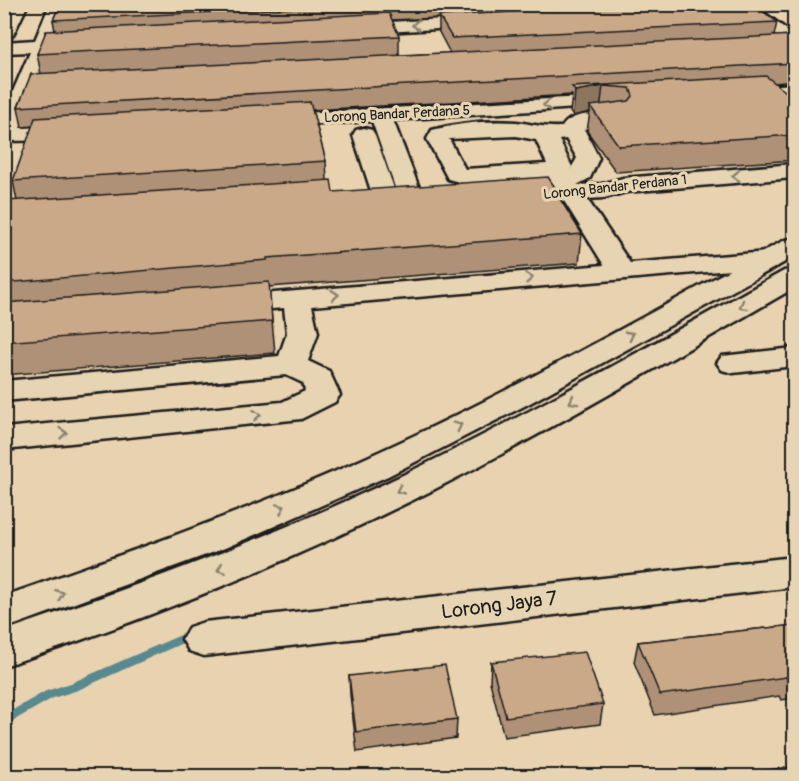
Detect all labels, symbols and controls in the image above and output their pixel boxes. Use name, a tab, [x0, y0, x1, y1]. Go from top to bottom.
one-way arrow	[411, 19, 420, 32]
one-way arrow	[543, 98, 552, 111]
street label: Lorong Bandar Perdana 5	[324, 102, 470, 126]
one-way arrow	[732, 169, 741, 182]
street label: Lorong Bandar Perdana 1	[542, 171, 688, 203]
one-way arrow	[525, 272, 534, 285]
one-way arrow	[330, 289, 339, 302]
one-way arrow	[739, 299, 750, 310]
one-way arrow	[624, 331, 634, 342]
one-way arrow	[569, 393, 579, 405]
one-way arrow	[252, 409, 261, 422]
one-way arrow	[451, 422, 462, 434]
one-way arrow	[58, 427, 67, 440]
one-way arrow	[395, 483, 406, 495]
one-way arrow	[275, 503, 286, 515]
one-way arrow	[217, 561, 227, 574]
street label: Lorong Jaya 7	[440, 585, 559, 625]
one-way arrow	[54, 588, 65, 601]

